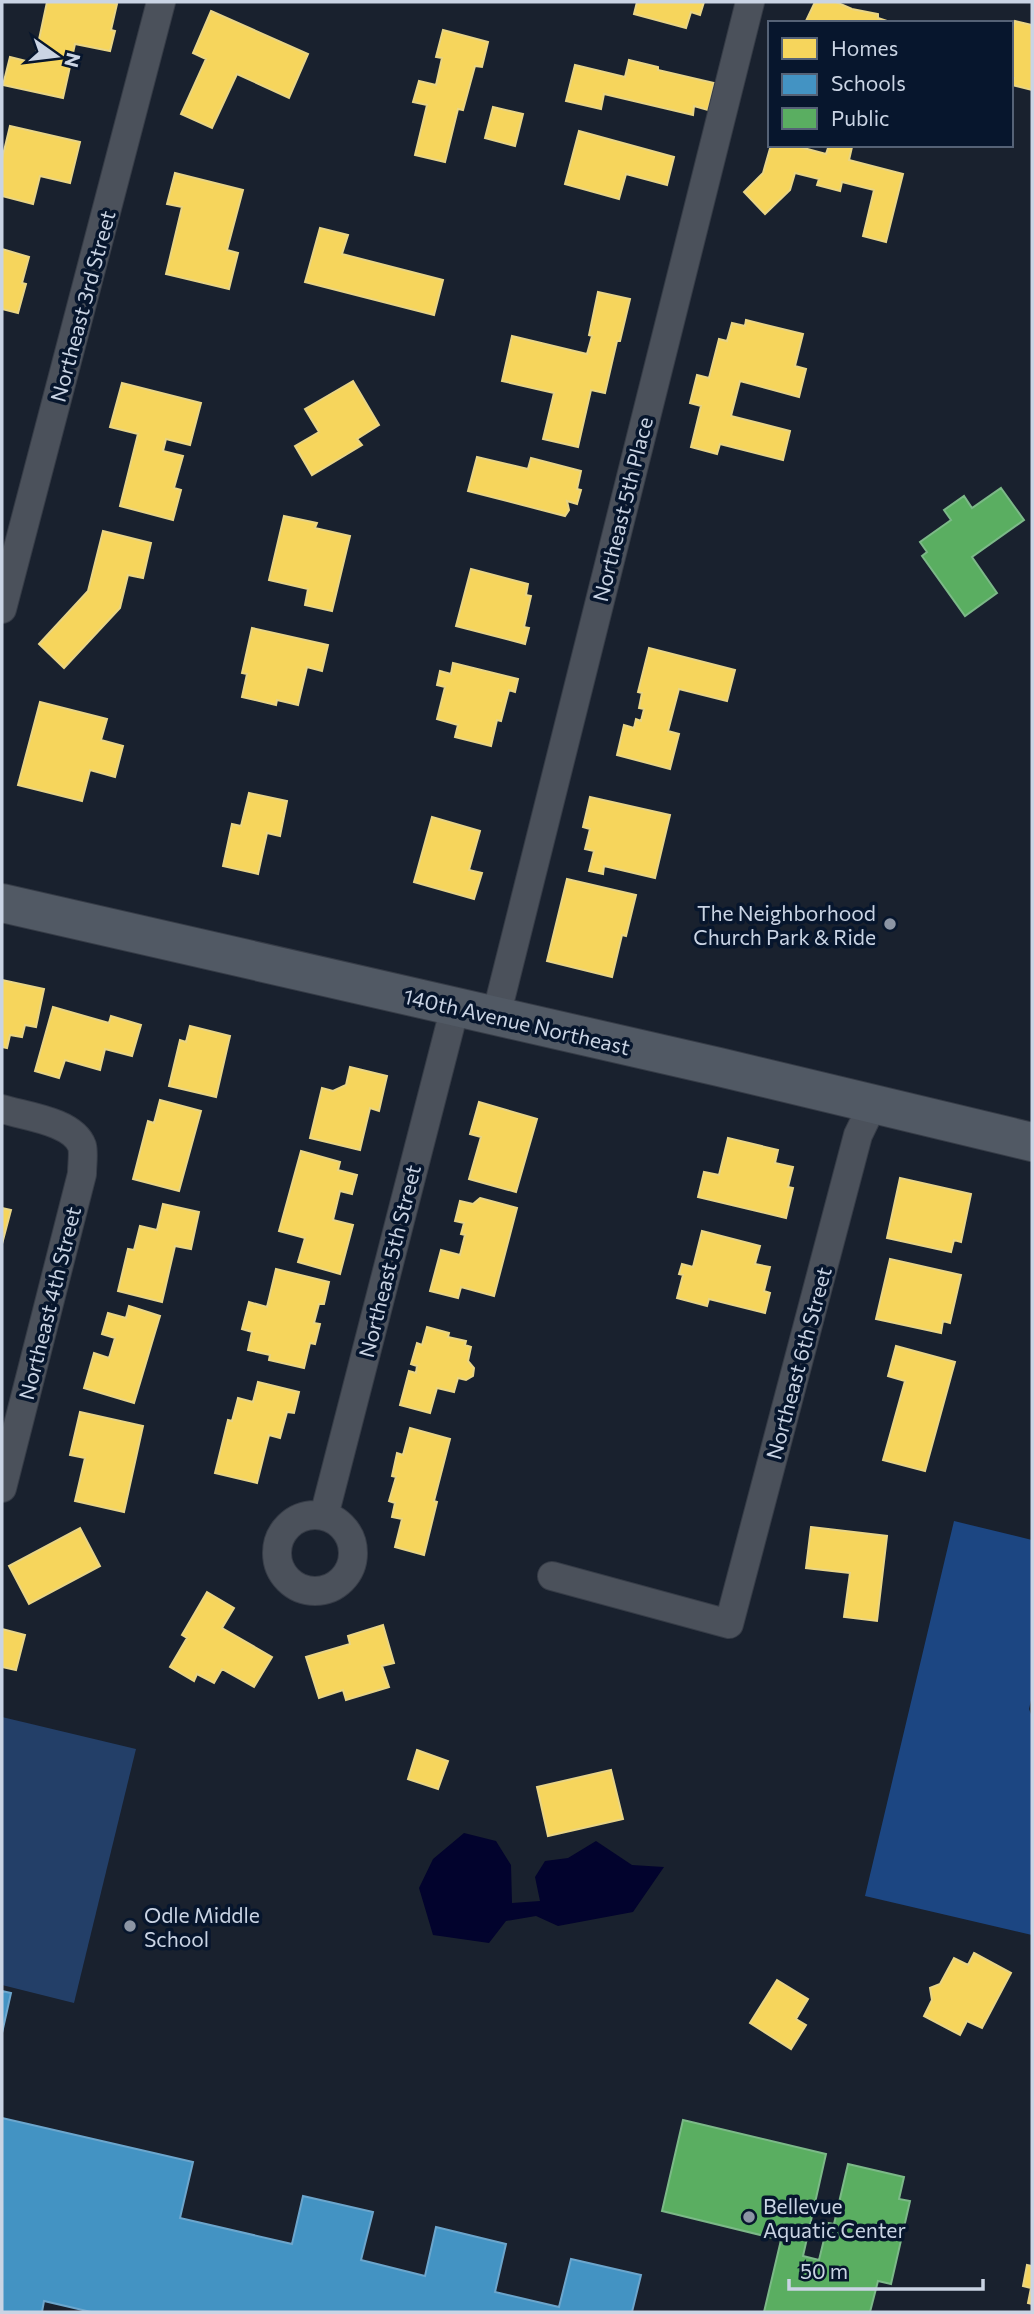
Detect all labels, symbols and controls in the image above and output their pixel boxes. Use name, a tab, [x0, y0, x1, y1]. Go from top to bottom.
north arrow	[21, 21, 91, 91]
legend	[768, 21, 1013, 147]
text: Homes	[831, 35, 898, 60]
text: N	[60, 51, 86, 70]
text: Schools	[831, 70, 906, 95]
text: Public	[831, 105, 889, 130]
street label: Northeast 3rd Street	[44, 208, 120, 404]
street label: Northeast 5th Place	[587, 414, 657, 604]
place label: The Neighborhood Church Park & Ride	[693, 900, 876, 949]
marker: The Neighborhood Church Park & Ride	[882, 916, 898, 932]
street label: 140th Avenue Northeast	[401, 983, 633, 1059]
street label: Northeast 5th Street	[353, 1162, 425, 1360]
street label: Northeast 4th Street	[13, 1204, 85, 1402]
street label: Northeast 6th Street	[760, 1264, 836, 1462]
place label: Odle Middle School	[144, 1902, 260, 1951]
marker: Odle Middle School	[122, 1918, 138, 1934]
place label: Bellevue Aquatic Center	[763, 2193, 906, 2242]
marker: Bellevue Aquatic Center	[741, 2209, 757, 2225]
scale bar	[789, 2248, 983, 2292]
text: 50 m	[800, 2258, 848, 2283]

